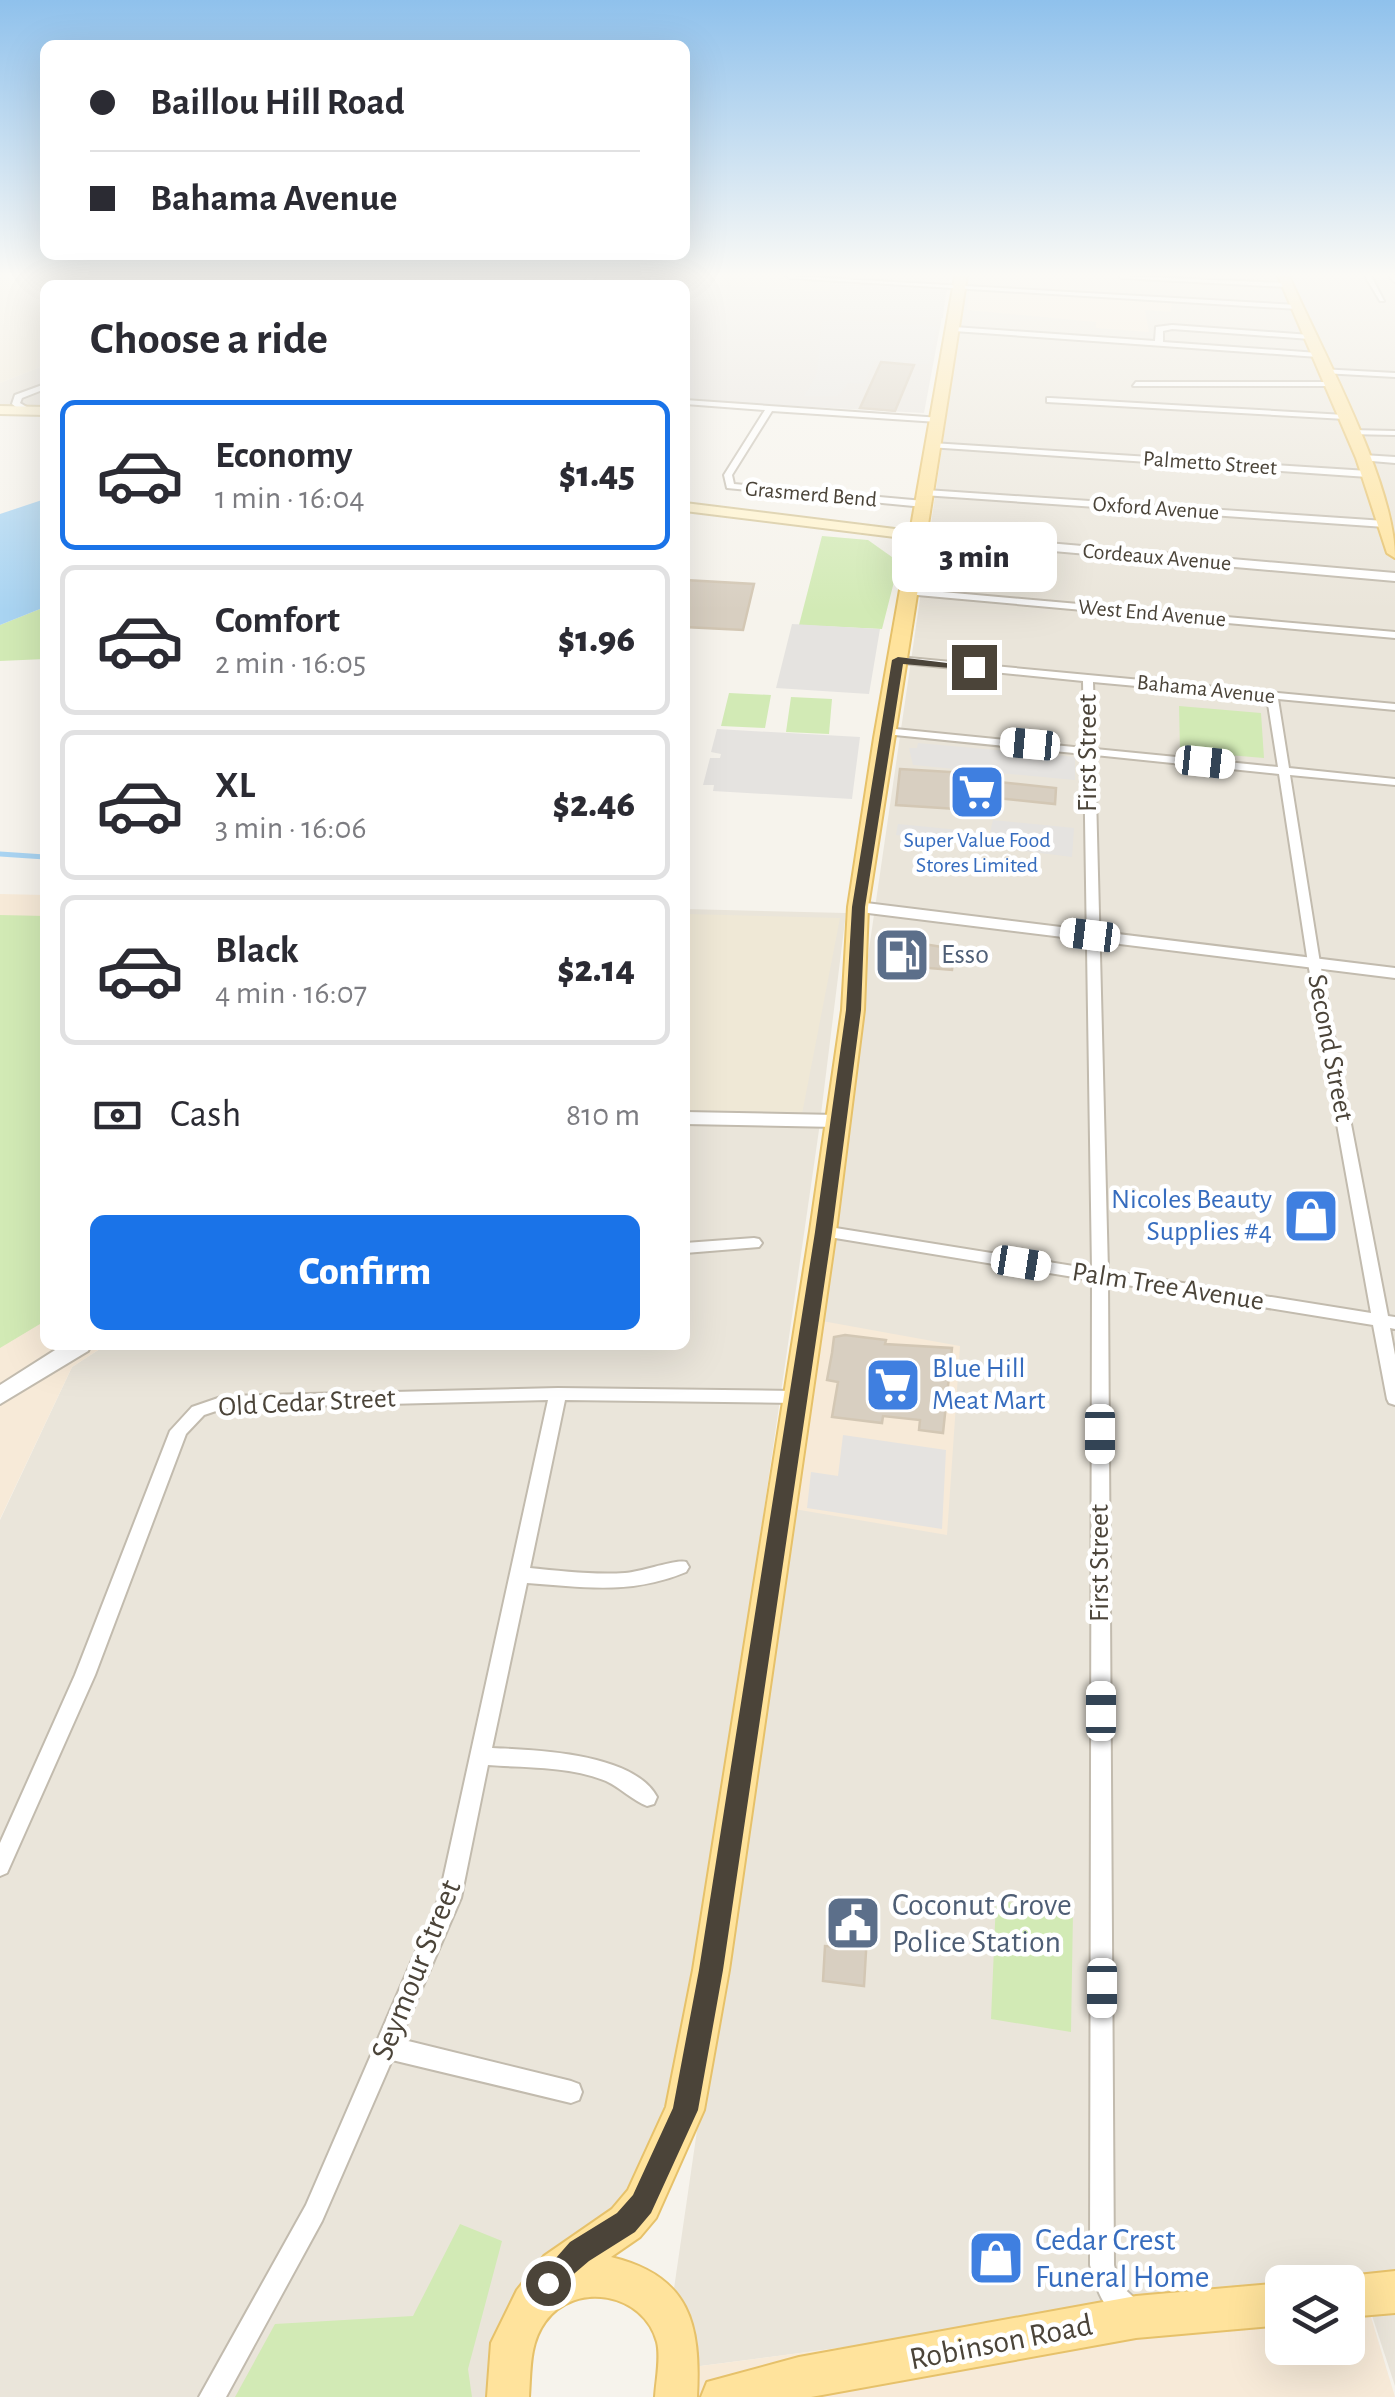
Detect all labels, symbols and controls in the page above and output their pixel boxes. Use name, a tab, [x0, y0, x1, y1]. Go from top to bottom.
text: Baillou Hill Road	[150, 84, 405, 122]
text: Bahama Avenue	[150, 180, 397, 218]
text: Choose a ride	[90, 317, 328, 362]
icon: car	[95, 430, 185, 520]
text: Economy	[215, 437, 353, 475]
street label: Palmetto Street	[1142, 447, 1278, 479]
text: $1.45	[559, 456, 635, 494]
street label: Grasmerd Bend	[744, 477, 878, 511]
text: 1 min · 16:04	[215, 482, 365, 514]
street label: Oxford Avenue	[1092, 493, 1220, 523]
callout: 3 min	[892, 522, 1056, 592]
street label: Cordeaux Avenue	[1082, 540, 1232, 574]
text: 3 min	[939, 541, 1010, 573]
icon: car	[95, 595, 185, 685]
street label: West End Avenue	[1077, 596, 1227, 630]
text: Comfort	[215, 602, 340, 640]
text: $1.96	[558, 621, 635, 659]
route end	[952, 645, 997, 690]
text: 2 min · 16:05	[215, 647, 366, 679]
street label: Bahama Avenue	[1136, 671, 1276, 707]
street label: First Street	[1074, 694, 1102, 812]
car	[999, 726, 1061, 762]
car	[1174, 744, 1236, 780]
icon: car	[95, 760, 185, 850]
supermarket icon: Super Value Food Stores Limited	[947, 762, 1007, 822]
text: XL	[215, 767, 255, 805]
text: $2.46	[553, 786, 635, 824]
text: 3 min · 16:06	[215, 812, 367, 844]
place label: Super Value Food Stores Limited	[903, 829, 1051, 876]
car	[1058, 916, 1122, 954]
icon: car	[95, 925, 185, 1015]
fuel station icon: Esso	[872, 925, 932, 985]
text: Black	[215, 932, 299, 970]
place label: Esso	[941, 941, 989, 969]
text: $2.14	[557, 951, 635, 989]
street label: Second Street	[1302, 972, 1358, 1124]
text: 4 min · 16:07	[215, 977, 367, 1009]
icon: cash	[90, 1088, 145, 1143]
text: Cash	[170, 1096, 241, 1134]
text: 810 m	[566, 1099, 640, 1131]
place label: Nicoles Beauty Supplies #4	[1111, 1186, 1272, 1246]
shop icon: Nicoles Beauty Supplies #4	[1281, 1186, 1341, 1246]
button: Confirm	[90, 1215, 640, 1330]
car	[989, 1243, 1053, 1283]
street label: Palm Tree Avenue	[1070, 1258, 1266, 1316]
supermarket icon: Blue Hill Meat Mart	[863, 1355, 923, 1415]
place label: Blue Hill Meat Mart	[932, 1355, 1045, 1415]
street label: Old Cedar Street	[218, 1384, 396, 1422]
car	[1085, 1404, 1115, 1464]
street label: First Street	[1086, 1504, 1114, 1622]
car	[1086, 1681, 1116, 1741]
street label: Seymour Street	[365, 1875, 467, 2065]
place label: Coconut Grove Police Station	[892, 1889, 1072, 1958]
public building icon: Coconut Grove Police Station	[823, 1893, 883, 1953]
car	[1087, 1958, 1117, 2018]
place label: Cedar Crest Funeral Home	[1035, 2224, 1210, 2293]
shop icon: Cedar Crest Funeral Home	[966, 2228, 1026, 2288]
route start	[526, 2261, 571, 2306]
map controls	[1265, 2265, 1365, 2365]
button: layers	[1265, 2265, 1365, 2365]
street label: Robinson Road	[907, 2309, 1095, 2375]

